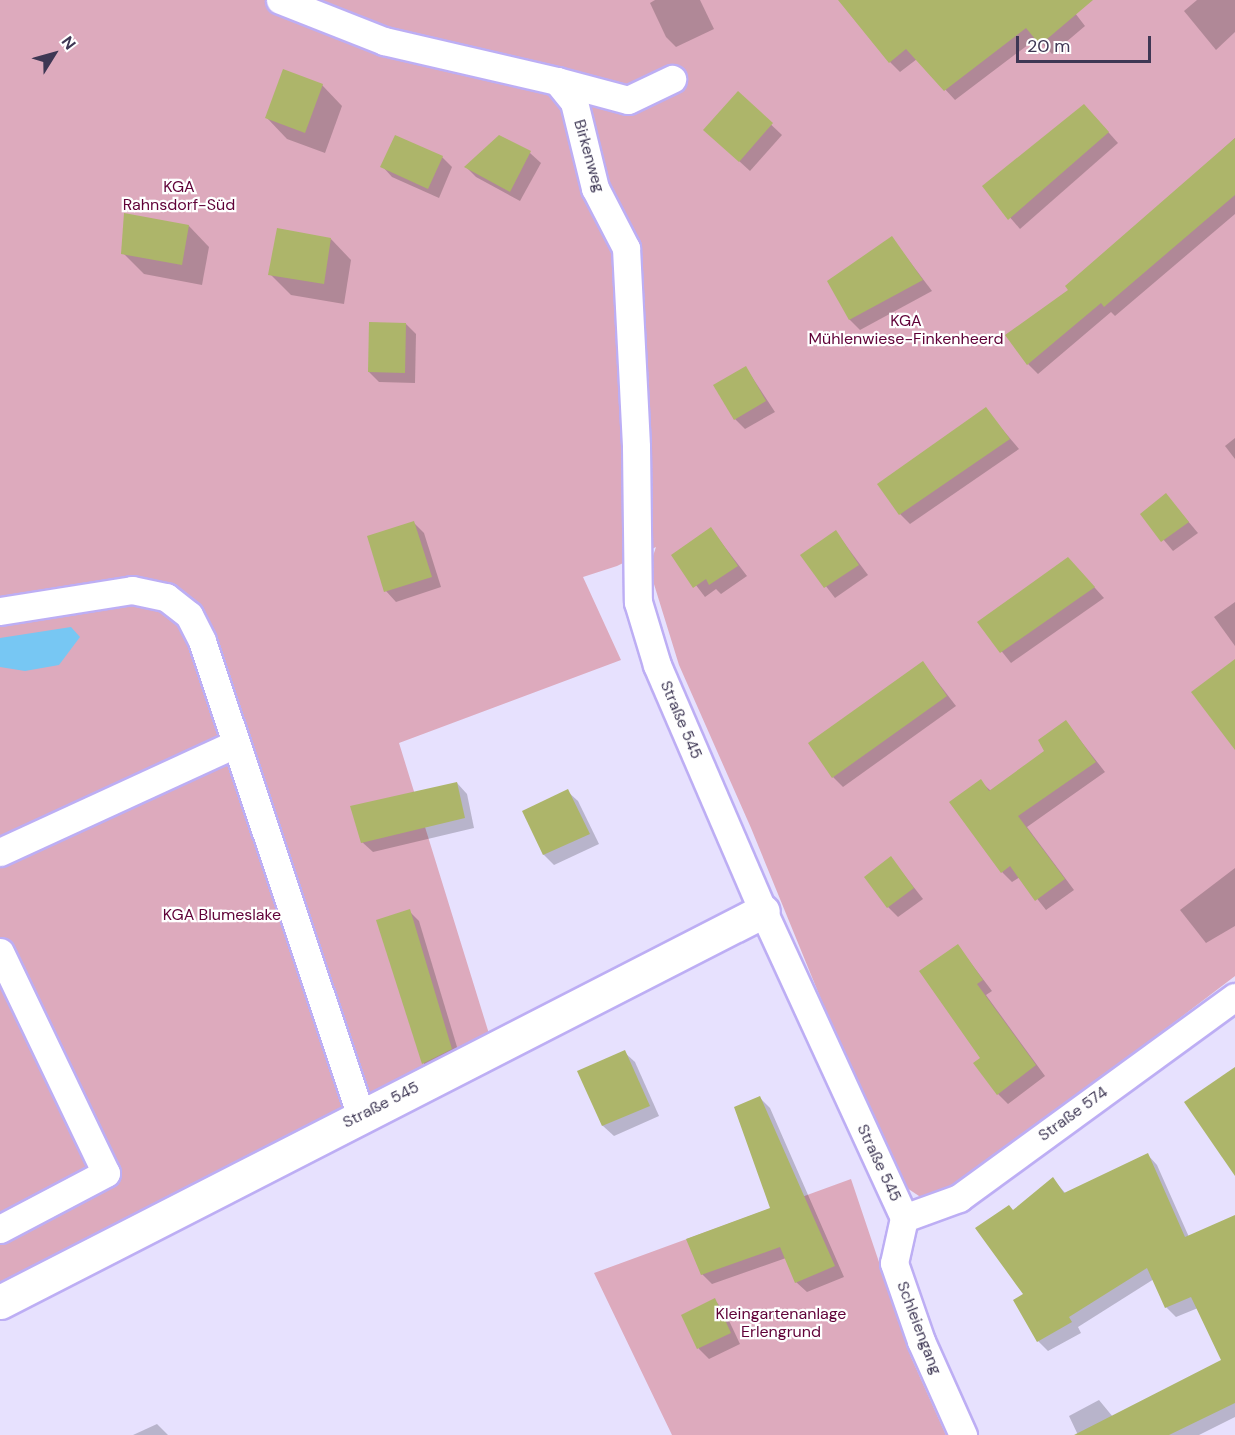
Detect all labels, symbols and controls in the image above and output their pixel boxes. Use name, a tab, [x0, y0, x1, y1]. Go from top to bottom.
north arrow	[24, 24, 84, 84]
scale bar	[1019, 24, 1154, 62]
text: N	[57, 32, 81, 54]
text: 20 m	[1027, 34, 1070, 58]
street label: Birkenweg	[569, 117, 609, 195]
park label: KGA Rahnsdorf-Süd	[123, 177, 235, 215]
park label: KGA Mühlenwiese-Finkenheerd	[809, 311, 1003, 349]
street label: Straße 545	[656, 678, 706, 762]
park label: KGA Blumeslake	[163, 905, 281, 925]
street label: Straße 545	[340, 1078, 422, 1132]
street label: Straße 574	[1035, 1083, 1111, 1145]
street label: Straße 545	[853, 1121, 905, 1205]
street label: Schleiengang	[892, 1279, 946, 1377]
park label: Kleingartenanlage Erlengrund	[716, 1304, 846, 1342]

